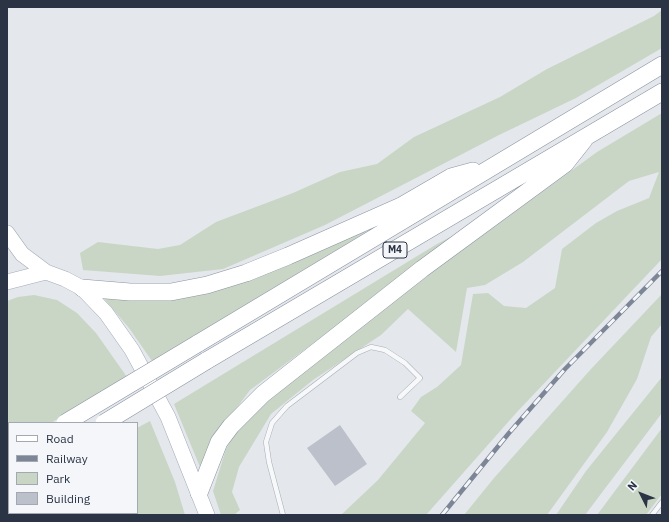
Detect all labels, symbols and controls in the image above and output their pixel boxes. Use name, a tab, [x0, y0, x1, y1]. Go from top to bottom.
road number: M4	[383, 242, 407, 258]
legend	[8, 422, 138, 514]
text: Road	[46, 431, 74, 446]
text: Railway	[46, 451, 88, 466]
text: Park	[46, 471, 70, 486]
north arrow	[621, 474, 661, 514]
text: N	[624, 478, 640, 494]
text: Building	[46, 491, 90, 506]

